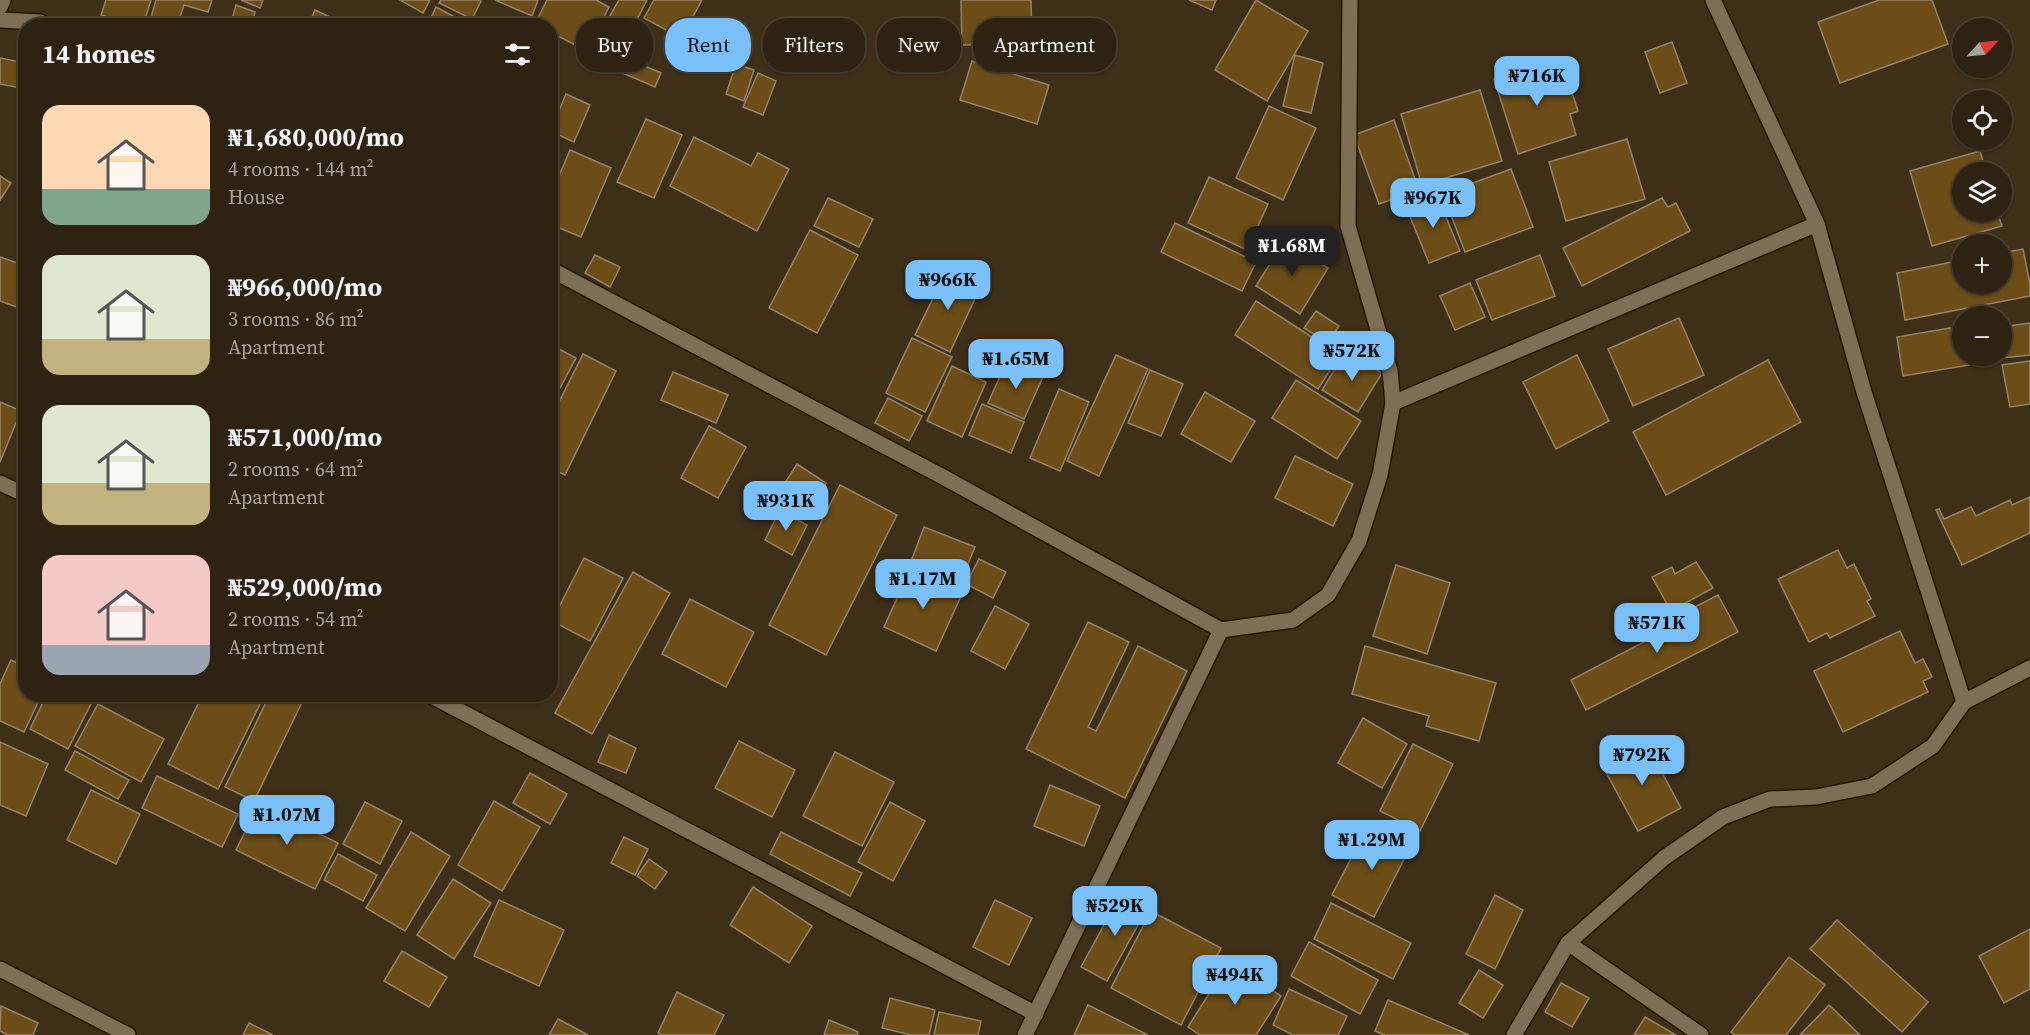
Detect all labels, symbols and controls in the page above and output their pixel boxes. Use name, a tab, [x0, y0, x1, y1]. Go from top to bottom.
chip: Buy	[576, 18, 653, 72]
chip: Rent	[665, 18, 751, 72]
chip: Filters	[763, 18, 865, 72]
chip: New	[877, 18, 961, 72]
chip: Apartment	[973, 18, 1116, 72]
north arrow	[1952, 18, 2012, 78]
map controls	[1952, 18, 2012, 366]
text: 14 homes	[42, 36, 155, 72]
icon: filters	[501, 38, 534, 71]
pin: ₦716K	[1495, 56, 1579, 107]
text: ₦716K	[1508, 61, 1566, 89]
button: locate	[1952, 90, 2012, 150]
text: ₦1,680,000/mo	[228, 119, 404, 155]
icon: home	[90, 129, 162, 201]
text: 4 rooms · 144 m²	[228, 155, 374, 183]
button: layers	[1952, 162, 2012, 222]
pin: ₦967K	[1391, 178, 1475, 229]
text: House	[228, 183, 285, 211]
text: ₦967K	[1404, 183, 1462, 211]
pin: ₦1.68M	[1243, 226, 1341, 277]
text: ₦1.68M	[1258, 231, 1326, 259]
button: +	[1952, 234, 2012, 294]
pin: ₦966K	[906, 260, 990, 311]
text: ₦966K	[919, 265, 977, 293]
text: ₦966,000/mo	[228, 269, 382, 305]
icon: home	[90, 279, 162, 351]
text: 3 rooms · 86 m²	[228, 305, 364, 333]
button: −	[1952, 306, 2012, 366]
pin: ₦572K	[1310, 331, 1394, 382]
text: Apartment	[228, 333, 325, 361]
text: ₦572K	[1323, 336, 1381, 364]
pin: ₦1.65M	[967, 339, 1065, 390]
text: ₦1.65M	[982, 344, 1050, 372]
text: ₦571,000/mo	[228, 419, 382, 455]
icon: home	[90, 429, 162, 501]
text: 2 rooms · 64 m²	[228, 455, 364, 483]
pin: ₦931K	[744, 481, 828, 532]
text: Apartment	[228, 483, 325, 511]
text: ₦931K	[757, 486, 815, 514]
pin: ₦1.17M	[874, 559, 972, 610]
text: ₦1.17M	[889, 564, 957, 592]
text: ₦529,000/mo	[228, 569, 382, 605]
icon: home	[90, 579, 162, 651]
pin: ₦571K	[1615, 603, 1699, 654]
text: 2 rooms · 54 m²	[228, 605, 364, 633]
text: ₦571K	[1628, 608, 1686, 636]
text: Apartment	[228, 633, 325, 661]
pin: ₦792K	[1600, 735, 1684, 786]
text: ₦792K	[1613, 740, 1671, 768]
pin: ₦1.07M	[238, 795, 336, 846]
text: ₦1.07M	[253, 800, 321, 828]
pin: ₦1.29M	[1323, 820, 1421, 871]
text: ₦1.29M	[1338, 825, 1406, 853]
pin: ₦529K	[1073, 886, 1157, 937]
text: ₦529K	[1086, 891, 1144, 919]
pin: ₦494K	[1193, 955, 1277, 1006]
text: ₦494K	[1206, 960, 1264, 988]

